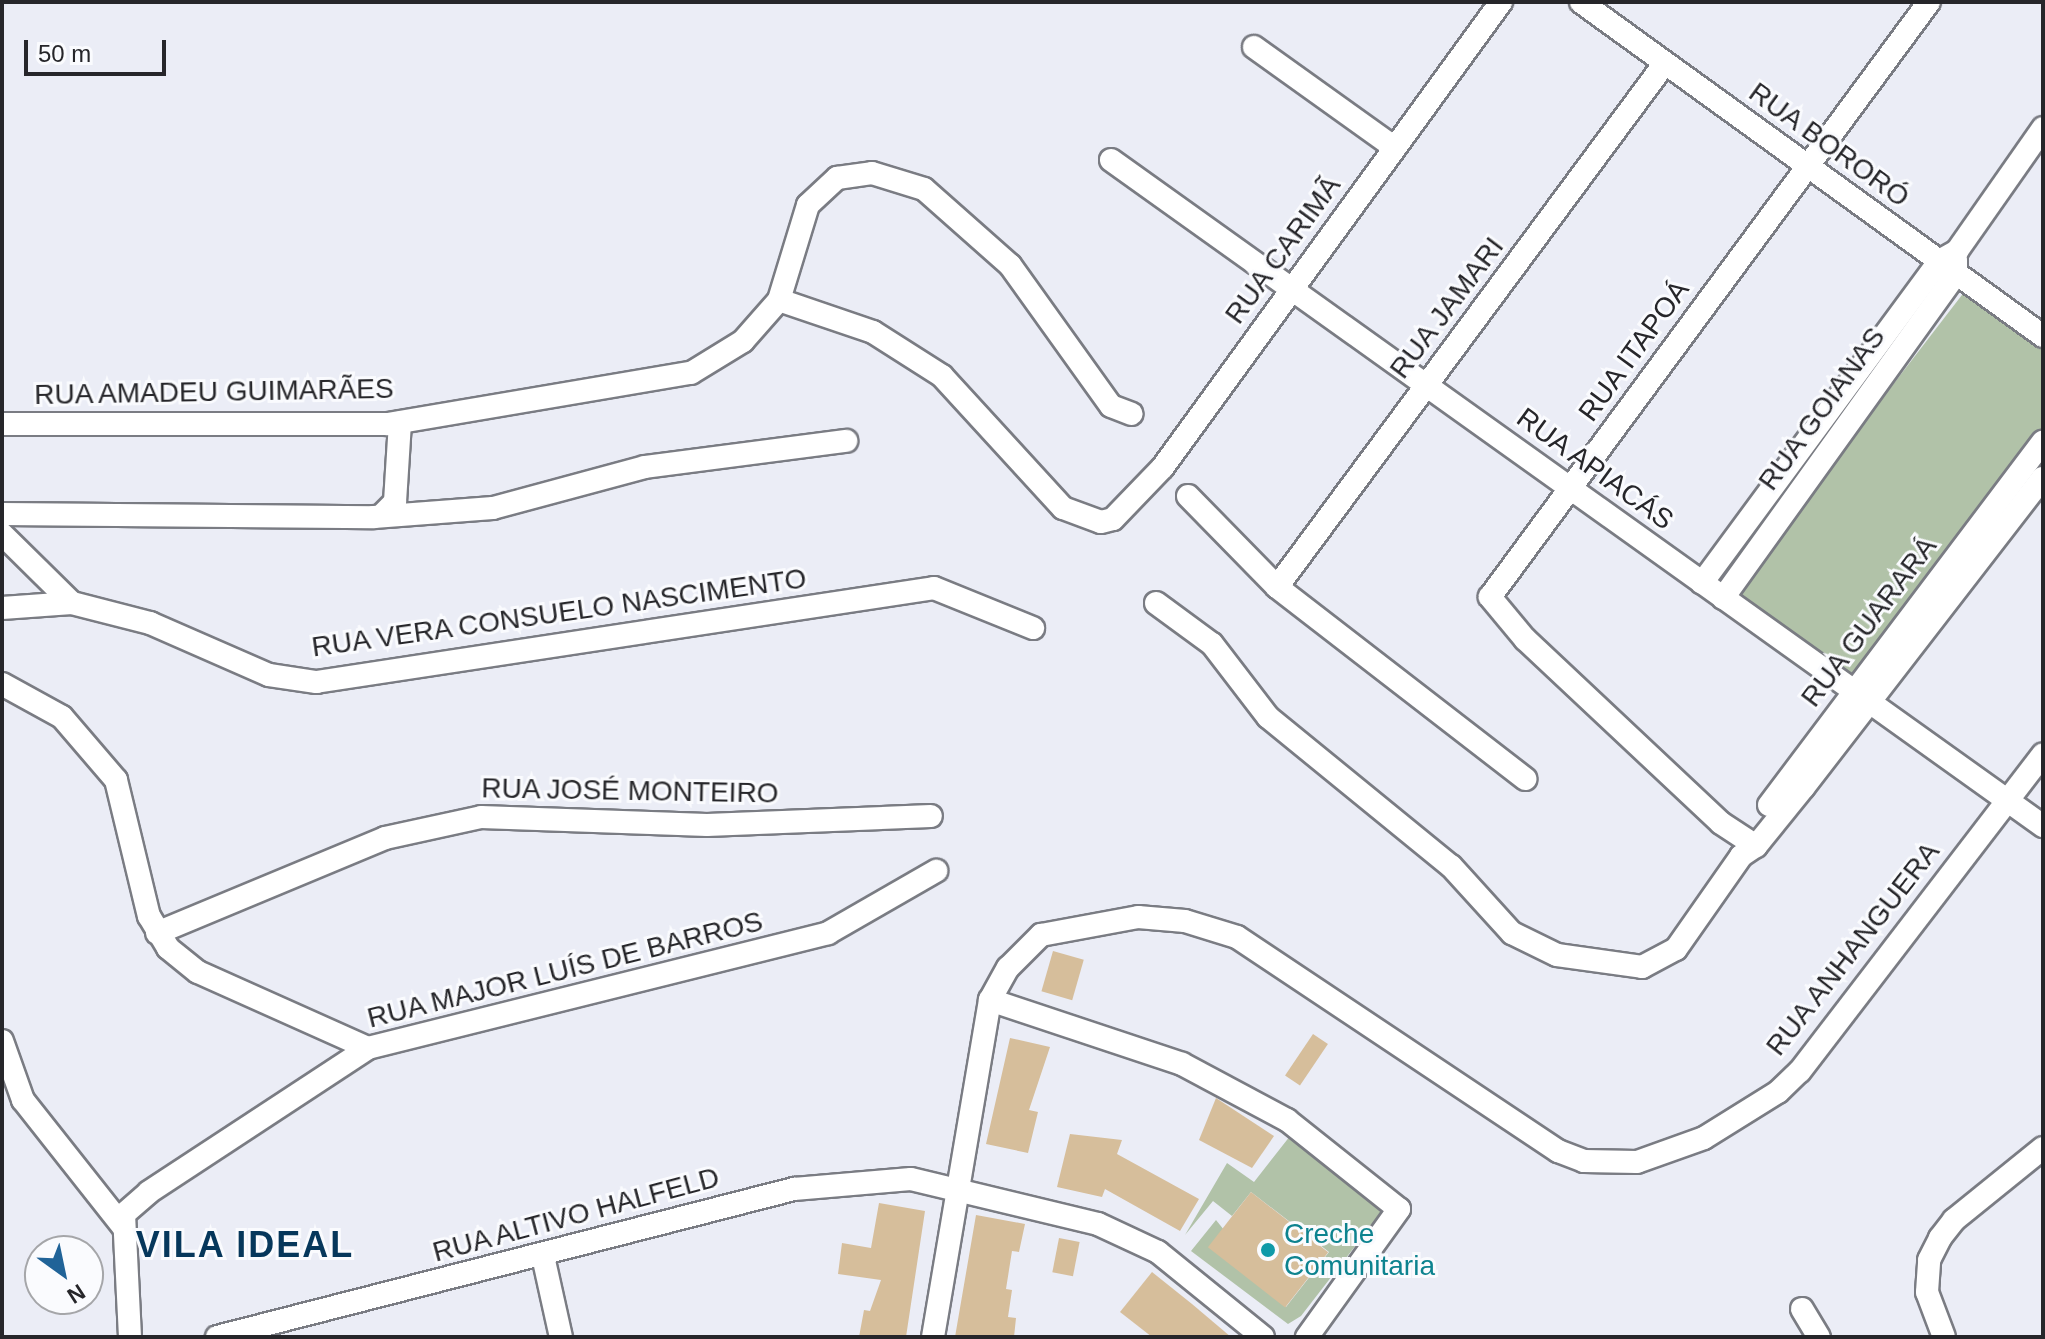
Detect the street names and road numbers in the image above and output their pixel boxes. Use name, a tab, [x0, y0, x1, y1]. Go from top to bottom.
street label: RUA BORORÓ	[1742, 75, 1916, 215]
street label: RUA CARIMÃ	[1218, 169, 1348, 331]
street label: RUA JAMARI	[1383, 230, 1511, 386]
street label: RUA ITAPOÁ	[1571, 273, 1697, 429]
street label: RUA GOIANAS	[1751, 320, 1893, 498]
street label: RUA AMADEU GUIMARÃES	[32, 372, 396, 412]
street label: RUA APIACÁS	[1509, 400, 1681, 538]
street label: RUA GUARARÁ	[1794, 530, 1944, 714]
street label: RUA VERA CONSUELO NASCIMENTO	[308, 561, 810, 665]
street label: RUA JOSÉ MONTEIRO	[480, 772, 780, 810]
street label: RUA ANHANGUERA	[1758, 834, 1948, 1064]
street label: RUA MAJOR LUÍS DE BARROS	[363, 904, 767, 1036]
street label: RUA ALTIVO HALFELD	[428, 1160, 724, 1270]

